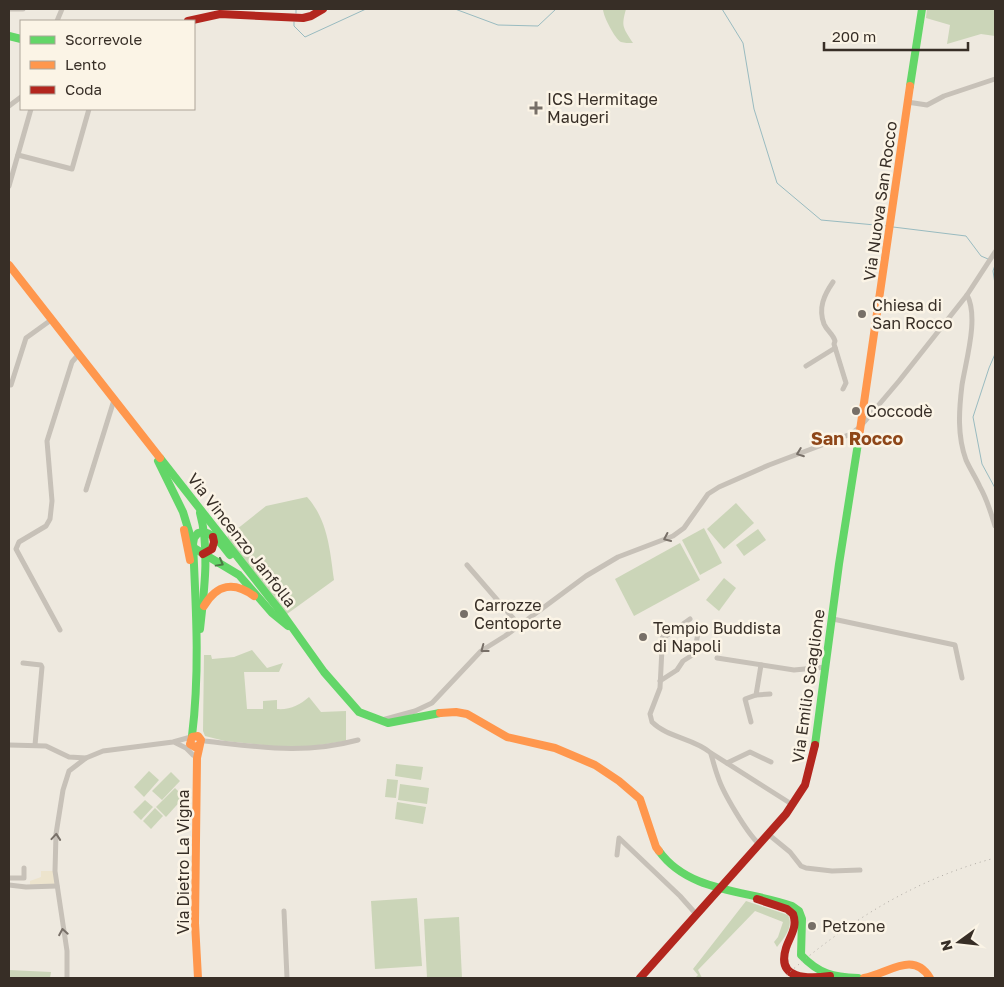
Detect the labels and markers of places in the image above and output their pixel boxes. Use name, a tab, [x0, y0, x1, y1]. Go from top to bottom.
place label: ICS Hermitage Maugeri	[547, 89, 658, 127]
marker: ICS Hermitage Maugeri	[529, 101, 543, 115]
place label: Chiesa di San Rocco	[872, 295, 952, 333]
marker: Chiesa di San Rocco	[856, 308, 868, 320]
place label: Coccodè	[866, 401, 933, 421]
marker: Coccodè	[850, 405, 862, 417]
place label: Carrozze Centoporte	[474, 595, 562, 633]
marker: Carrozze Centoporte	[458, 608, 470, 620]
place label: Tempio Buddista di Napoli	[653, 618, 781, 656]
marker: Tempio Buddista di Napoli	[637, 631, 649, 643]
place label: Petzone	[822, 916, 885, 936]
marker: Petzone	[806, 920, 818, 932]

